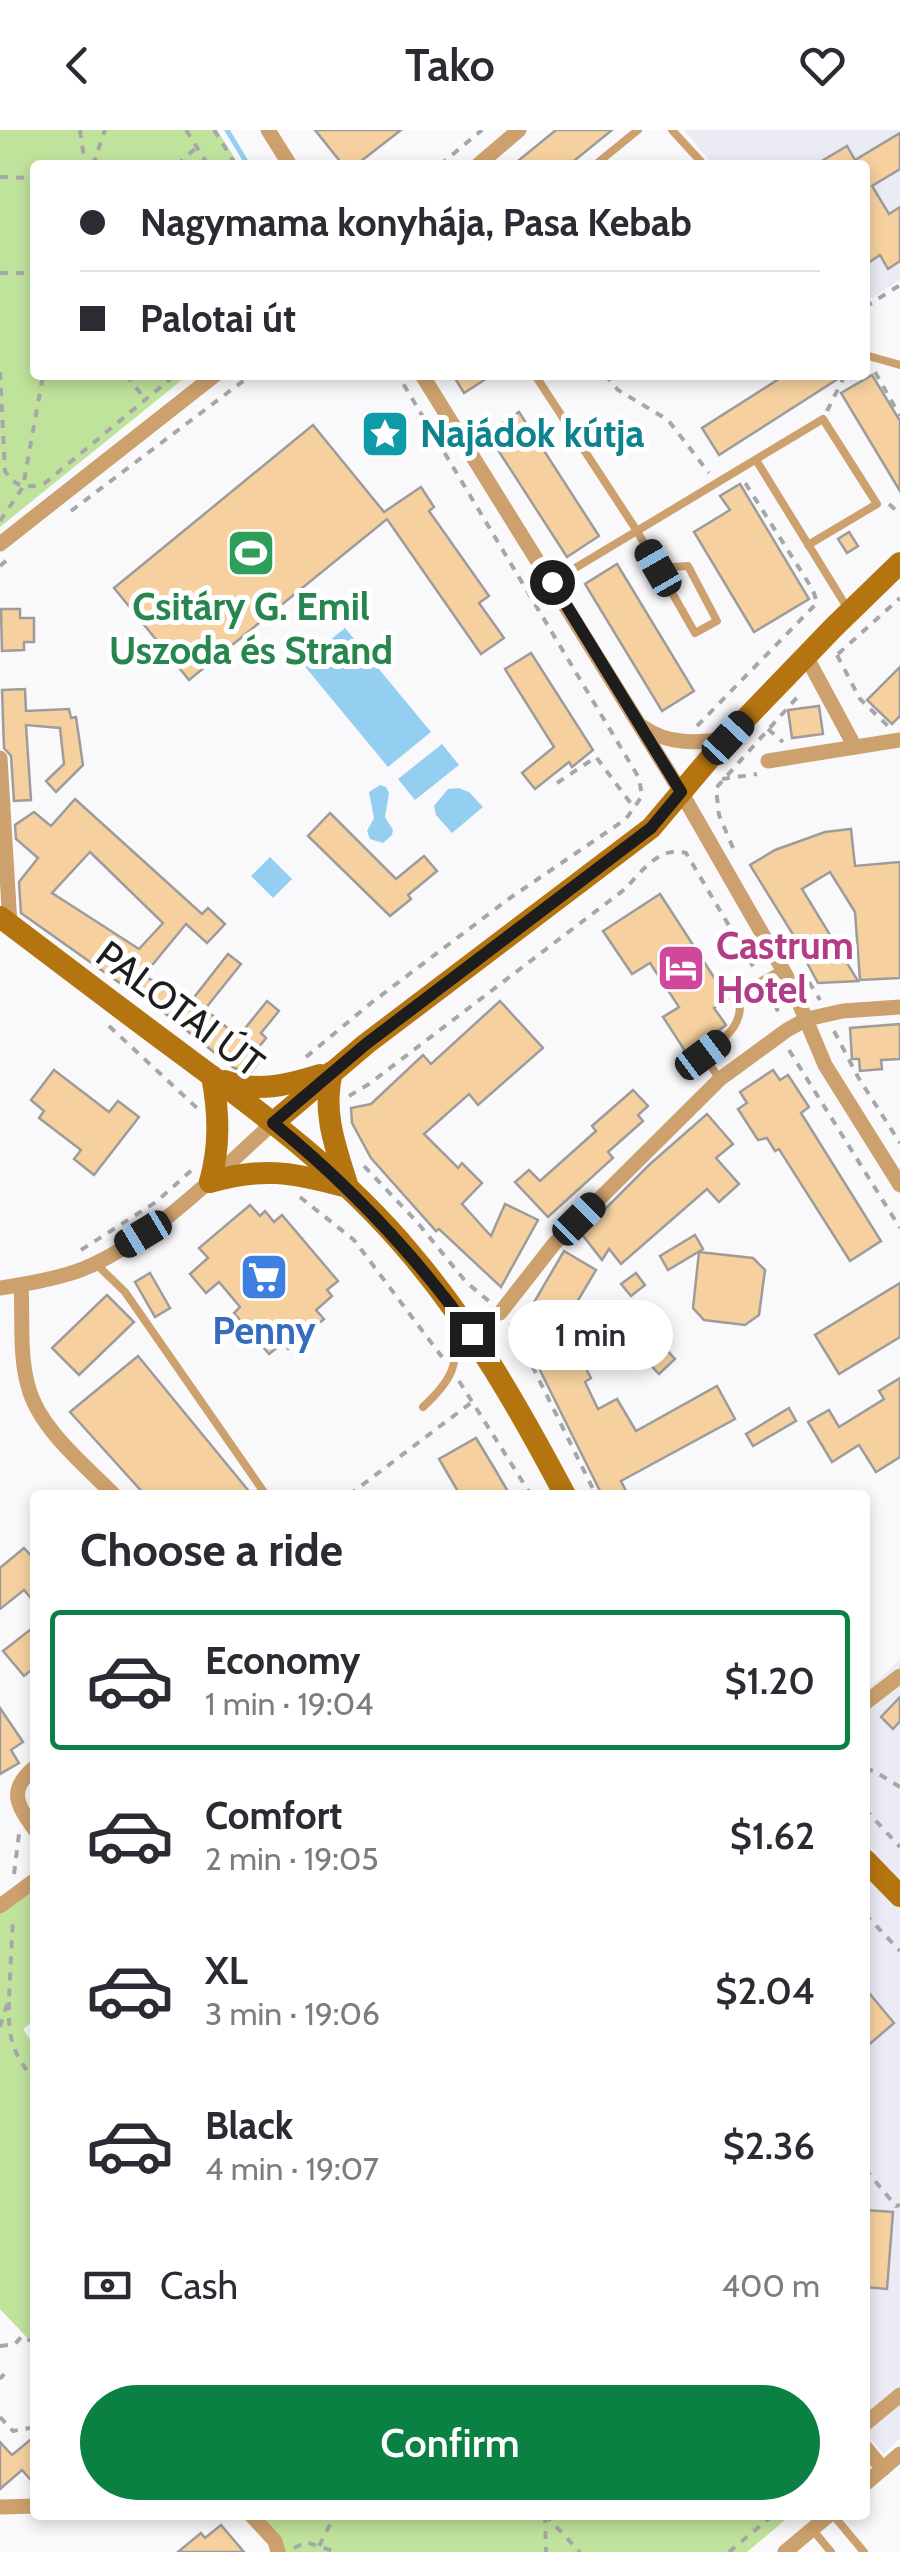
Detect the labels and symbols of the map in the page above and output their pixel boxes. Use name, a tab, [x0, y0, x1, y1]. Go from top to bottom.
place icon: Najádok kútja	[359, 408, 411, 460]
place label: Najádok kútja	[420, 410, 644, 457]
sports icon: Csitáry G. Emil Uszoda és Strand	[225, 527, 277, 579]
car	[630, 535, 686, 601]
route start	[530, 560, 575, 605]
place label: Csitáry G. Emil Uszoda és Strand	[109, 583, 393, 674]
car	[697, 706, 759, 770]
place label: Castrum Hotel	[716, 922, 854, 1013]
street label: PALOTAI ÚT	[87, 930, 273, 1087]
hotel icon: Castrum Hotel	[655, 942, 707, 994]
car	[670, 1025, 736, 1085]
car	[547, 1187, 611, 1251]
car	[110, 1206, 176, 1262]
supermarket icon: Penny	[238, 1251, 290, 1303]
callout: 1 min	[507, 1299, 672, 1369]
place label: Penny	[212, 1307, 316, 1354]
route end	[450, 1312, 495, 1357]

